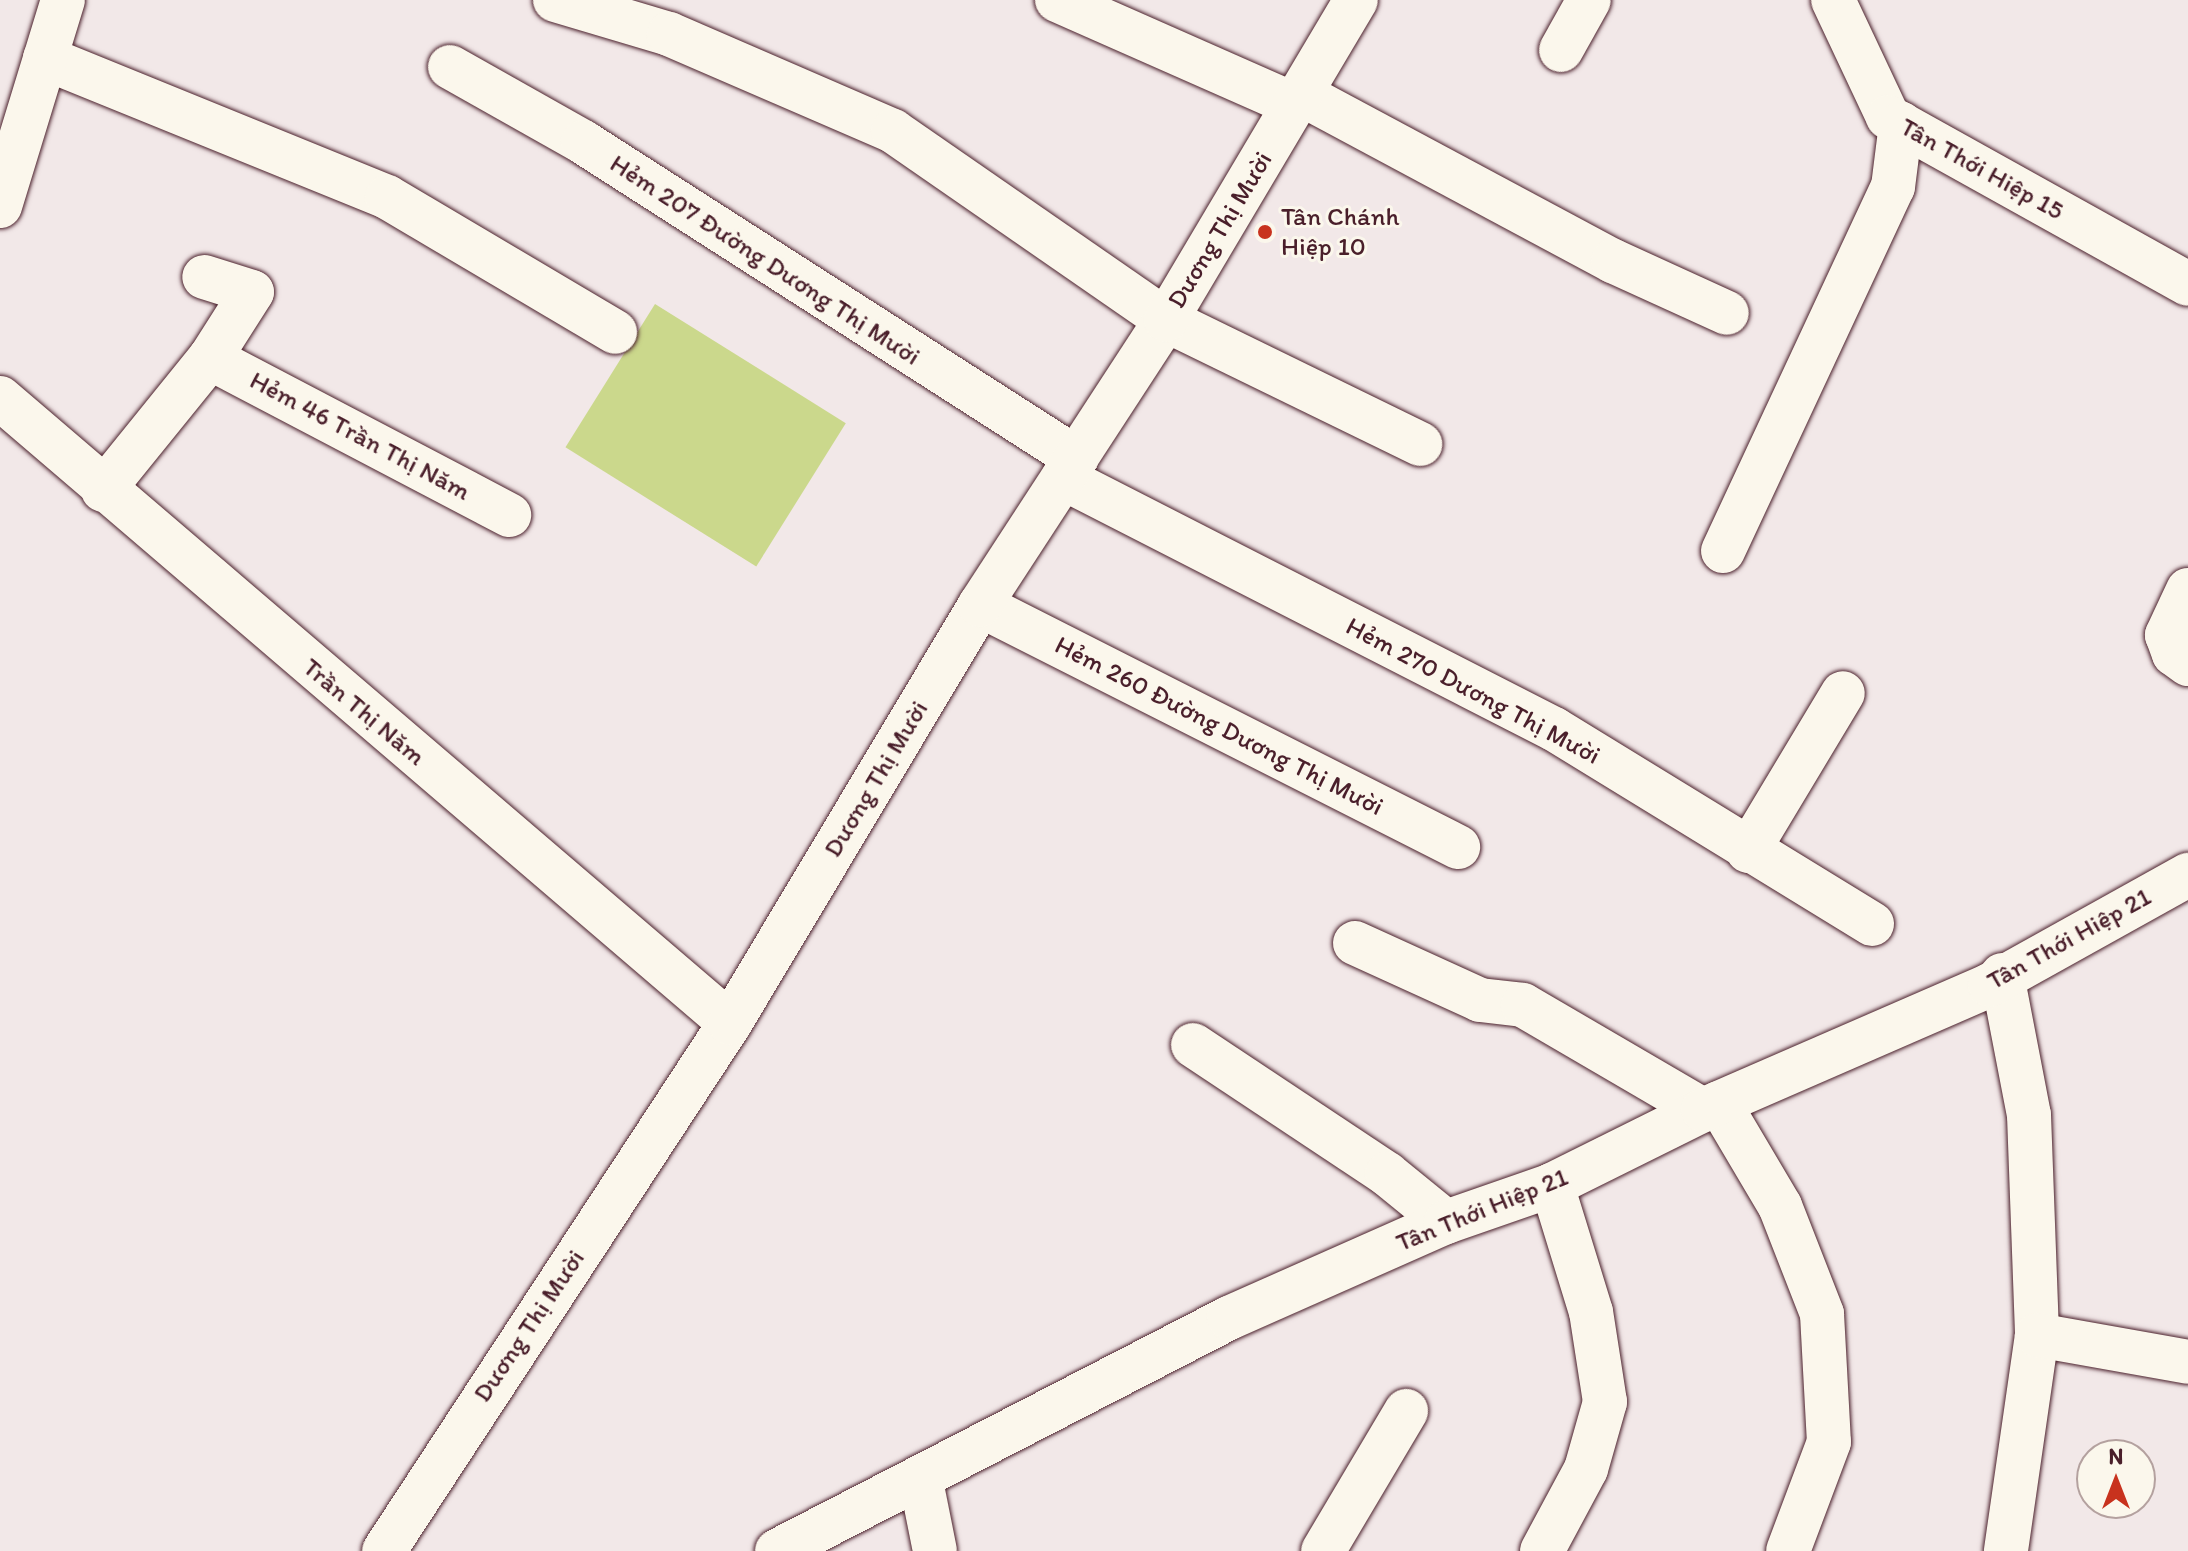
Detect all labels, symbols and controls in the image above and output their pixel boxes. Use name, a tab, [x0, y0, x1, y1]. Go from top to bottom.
street label: Tân Thới Hiệp 15	[1894, 111, 2070, 227]
street label: Dương Thị Mười	[1161, 146, 1279, 314]
street label: Hẻm 207 Đường Dương Thị Mười	[604, 148, 926, 372]
place label: Tân Chánh Hiệp 10	[1281, 201, 1399, 262]
marker: Tân Chánh Hiệp 10	[1256, 223, 1274, 241]
street label: Hẻm 46 Trần Thị Năm	[245, 365, 475, 507]
street label: Hẻm 270 Dương Thị Mười	[1341, 611, 1605, 771]
street label: Hẻm 260 Đường Dương Thị Mười	[1050, 629, 1388, 823]
street label: Trần Thị Năm	[296, 651, 432, 773]
street label: Dương Thị Mười	[817, 695, 935, 863]
street label: Tân Thới Hiệp 21	[1981, 881, 2157, 997]
street label: Tân Thới Hiệp 21	[1391, 1161, 1573, 1259]
street label: Dương Thị Mười	[467, 1244, 591, 1408]
north arrow	[2076, 1439, 2156, 1519]
text: N	[2109, 1443, 2123, 1470]

